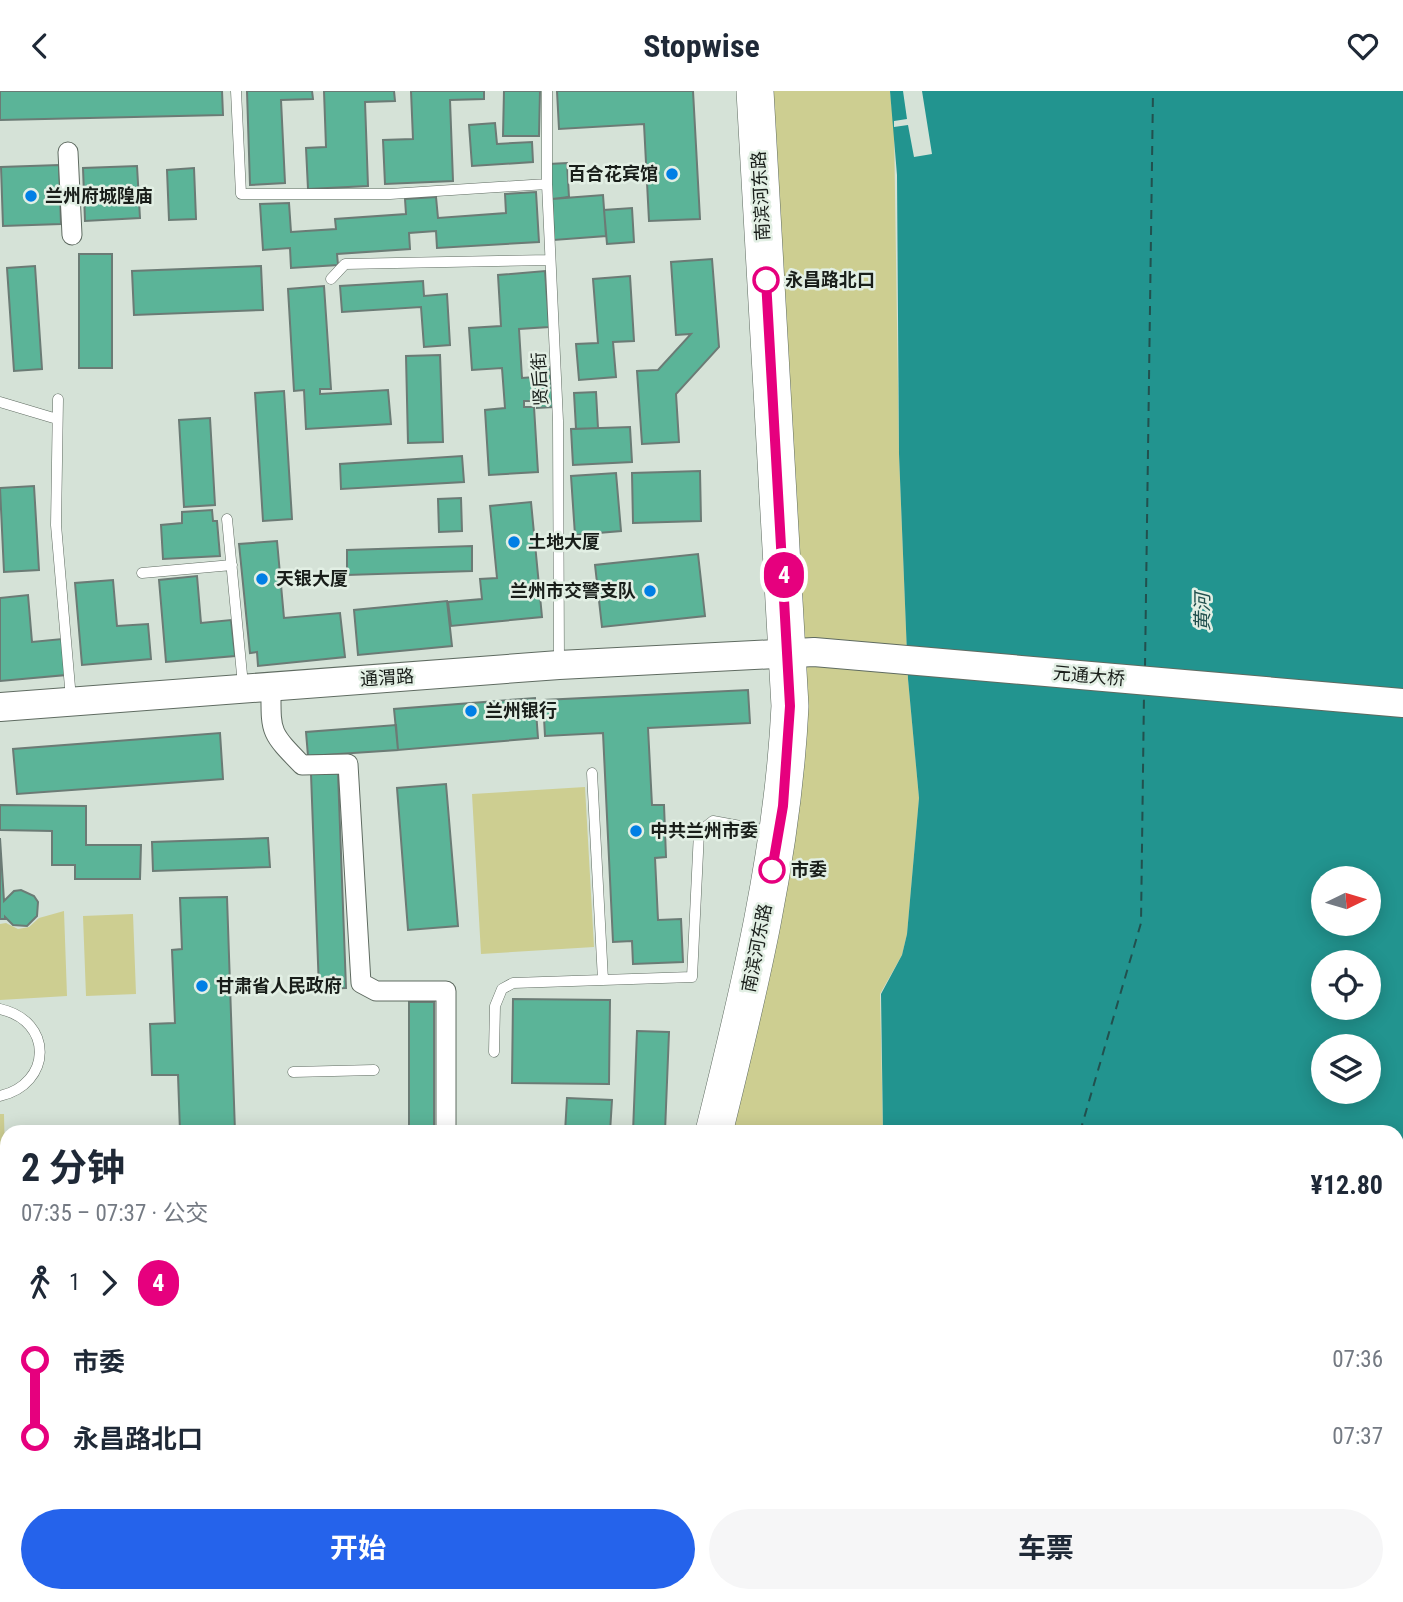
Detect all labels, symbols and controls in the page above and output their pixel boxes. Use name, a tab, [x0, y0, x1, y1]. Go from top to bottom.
icon: back	[21, 27, 59, 65]
text: Stopwise	[643, 27, 760, 65]
icon: heart	[1344, 27, 1382, 65]
street label: 南滨河东路	[748, 151, 773, 242]
place label: 百合花宾馆	[568, 163, 658, 184]
marker: 百合花宾馆	[664, 166, 680, 182]
place label: 兰州府城隍庙	[45, 185, 153, 206]
marker: 兰州府城隍庙	[23, 188, 39, 204]
marker: 永昌路北口	[753, 267, 779, 293]
place label: 永昌路北口	[785, 269, 875, 290]
street label: 贤后街	[528, 352, 551, 407]
place label: 土地大厦	[528, 531, 600, 552]
marker: 土地大厦	[506, 534, 522, 550]
line badge: 4	[761, 552, 807, 598]
text: 4	[778, 561, 790, 589]
place label: 天银大厦	[276, 568, 348, 589]
marker: 天银大厦	[254, 571, 270, 587]
place label: 兰州市交警支队	[510, 580, 636, 601]
marker: 兰州市交警支队	[642, 583, 658, 599]
water label: 黄河	[1191, 589, 1214, 631]
street label: 元通大桥	[1052, 662, 1126, 689]
street label: 通渭路	[359, 665, 415, 690]
place label: 兰州银行	[485, 700, 557, 721]
marker: 兰州银行	[463, 703, 479, 719]
place label: 中共兰州市委	[650, 820, 758, 841]
marker: 中共兰州市委	[628, 823, 644, 839]
marker: 市委	[759, 857, 785, 883]
place label: 市委	[791, 859, 827, 880]
north arrow	[1311, 866, 1381, 936]
map controls	[1311, 866, 1381, 1104]
street label: 南滨河东路	[738, 902, 775, 994]
button: locate	[1311, 950, 1381, 1020]
place label: 甘肃省人民政府	[216, 975, 342, 996]
marker: 甘肃省人民政府	[194, 978, 210, 994]
button: layers	[1311, 1034, 1381, 1104]
text: 2 分钟	[21, 1146, 125, 1190]
text: ¥12.80	[1311, 1170, 1383, 1200]
text: 07:35 – 07:37 · 公交	[21, 1200, 208, 1227]
icon: walk	[21, 1264, 59, 1302]
icon: forward	[90, 1264, 128, 1302]
text: 1	[69, 1269, 80, 1296]
text: 4	[152, 1269, 165, 1297]
text: 07:36	[1332, 1346, 1383, 1373]
text: 市委	[73, 1347, 125, 1377]
text: 07:37	[1332, 1423, 1383, 1450]
text: 永昌路北口	[73, 1424, 203, 1454]
button: 开始	[21, 1509, 695, 1589]
button: 车票	[709, 1509, 1383, 1589]

